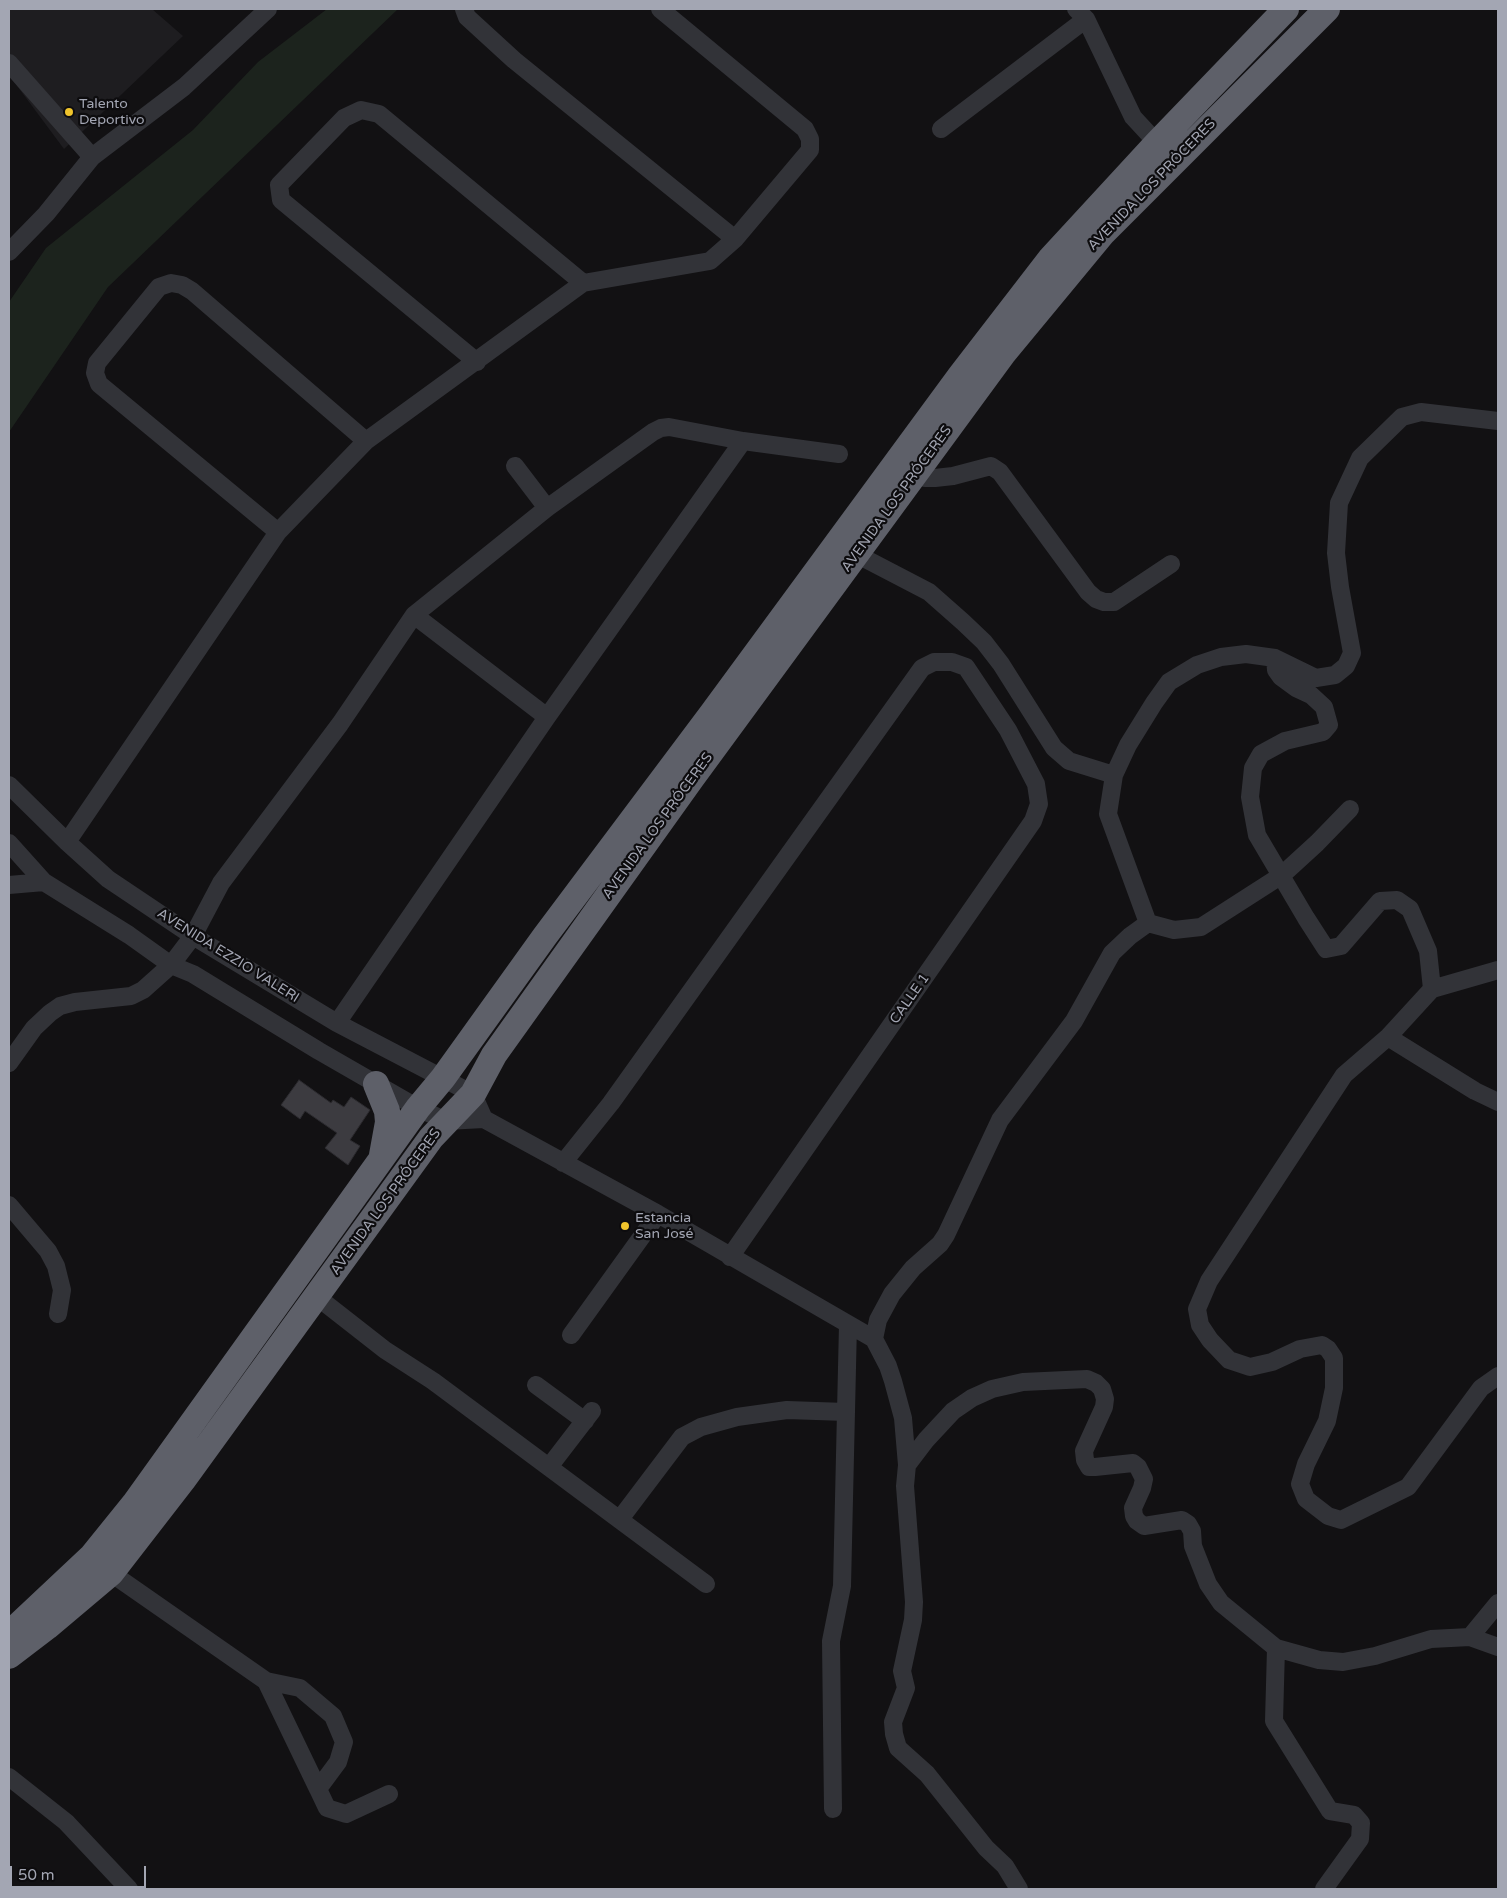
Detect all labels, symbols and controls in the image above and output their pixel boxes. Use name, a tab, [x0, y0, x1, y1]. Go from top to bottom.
place label: Talento Deportivo	[79, 96, 145, 128]
marker: Talento Deportivo	[63, 106, 75, 118]
street label: AVENIDA LOS PRÓCERES	[1085, 116, 1219, 254]
street label: AVENIDA LOS PRÓCERES	[838, 423, 956, 575]
street label: AVENIDA LOS PRÓCERES	[599, 750, 717, 902]
street label: AVENIDA EZZIO VALERI	[154, 905, 302, 1007]
street label: CALLE 1	[887, 971, 933, 1027]
street label: AVENIDA LOS PRÓCERES	[327, 1126, 445, 1278]
place label: Estancia San José	[635, 1210, 693, 1242]
marker: Estancia San José	[619, 1220, 631, 1232]
scale bar	[12, 1856, 149, 1888]
text: 50 m	[18, 1866, 55, 1884]

